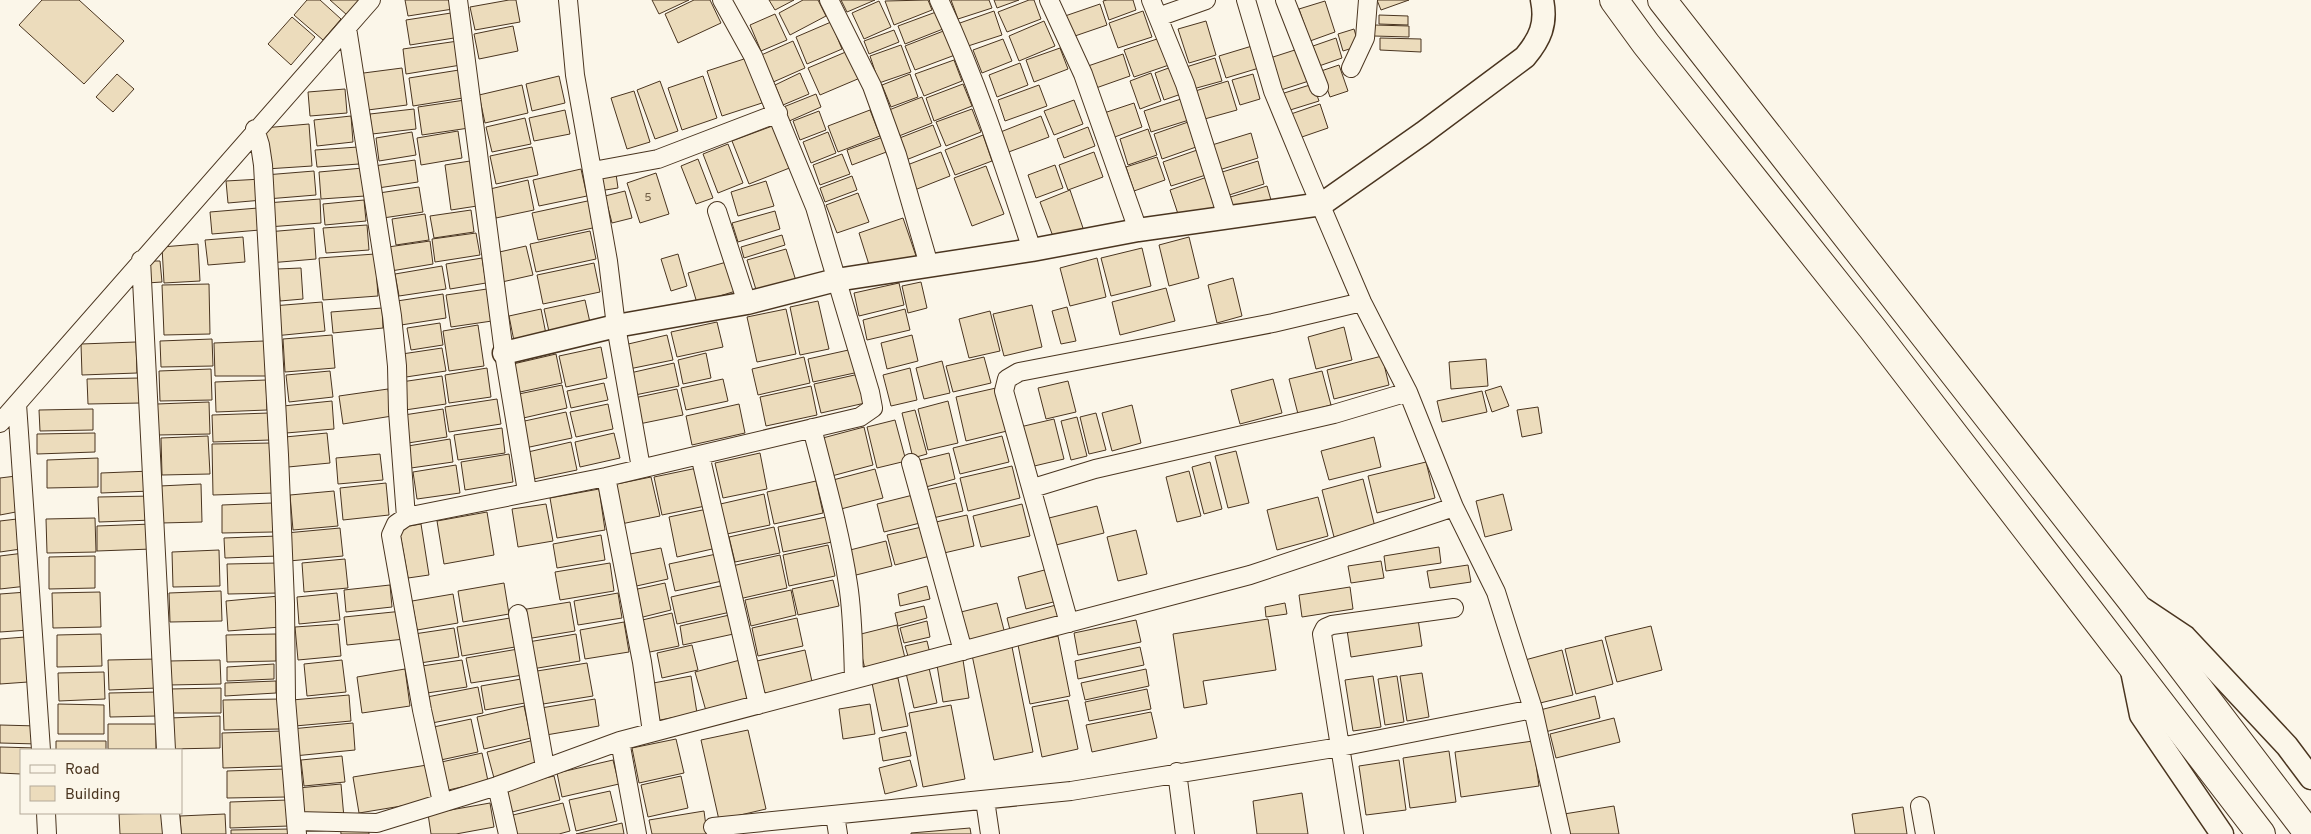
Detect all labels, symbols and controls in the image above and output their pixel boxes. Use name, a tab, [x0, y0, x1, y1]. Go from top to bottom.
house number: 5	[644, 190, 652, 206]
legend	[20, 749, 182, 814]
text: Road	[65, 761, 100, 780]
text: Building	[65, 786, 120, 805]

